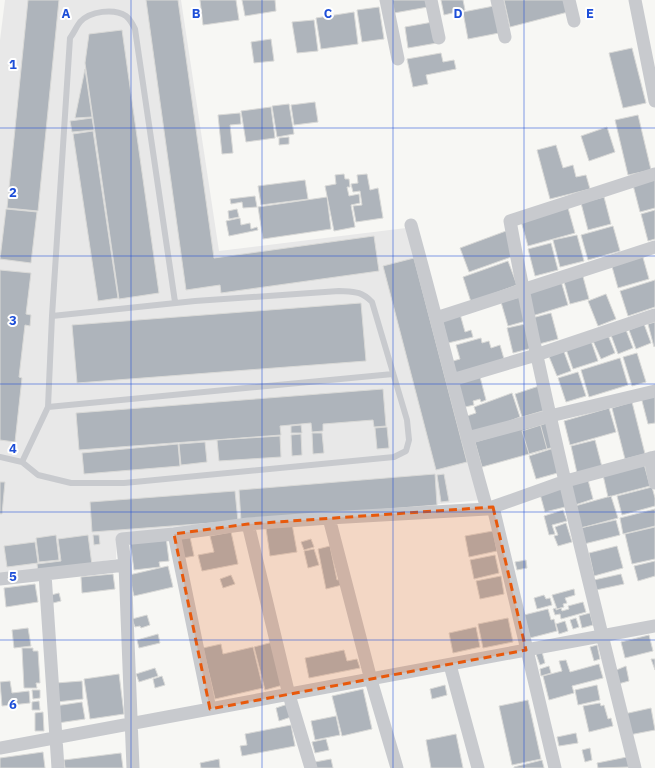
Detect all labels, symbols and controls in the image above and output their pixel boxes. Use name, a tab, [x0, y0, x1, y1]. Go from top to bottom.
text: A	[62, 5, 71, 22]
text: B	[192, 5, 201, 22]
text: C	[324, 5, 333, 22]
text: D	[453, 5, 463, 22]
text: E	[586, 5, 594, 22]
text: 1	[9, 56, 17, 73]
text: 2	[9, 184, 17, 201]
text: 3	[9, 312, 17, 329]
text: 4	[9, 440, 17, 457]
text: 5	[9, 568, 17, 585]
text: 6	[9, 696, 17, 713]

